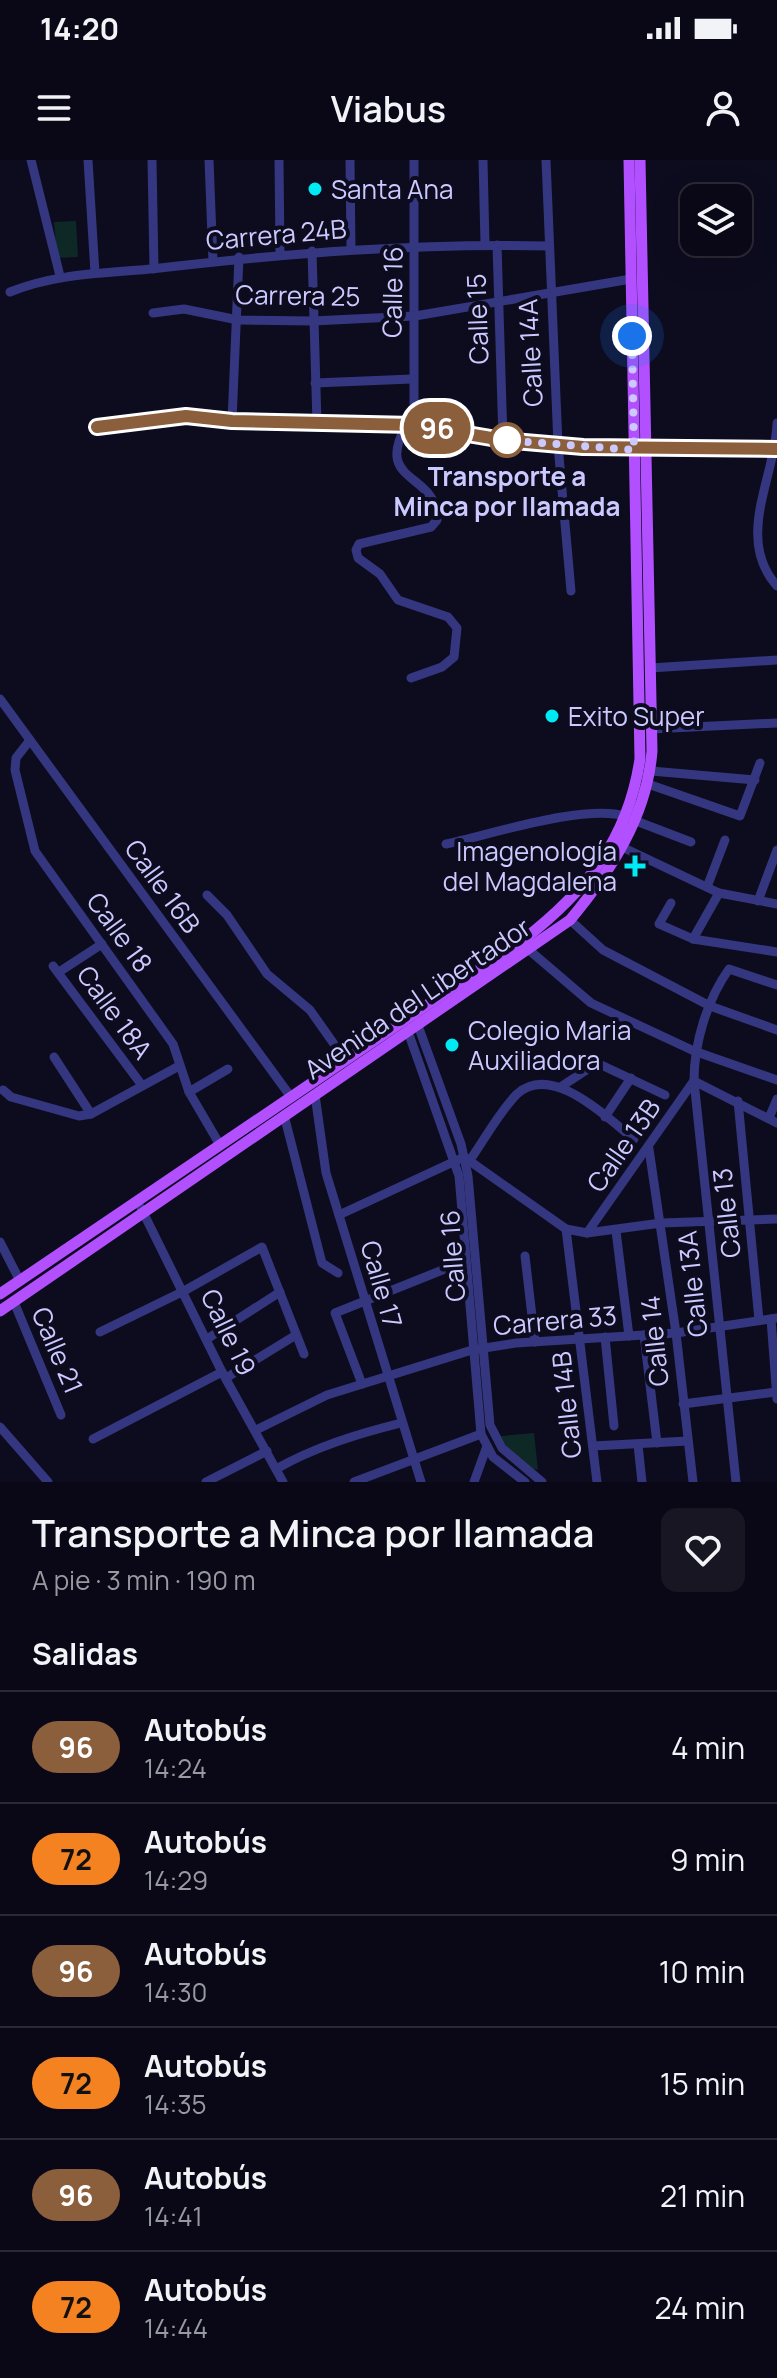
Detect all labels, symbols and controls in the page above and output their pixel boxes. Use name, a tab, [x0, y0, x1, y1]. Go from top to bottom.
text: 14:20	[40, 8, 119, 49]
text: Viabus	[331, 84, 446, 133]
icon: menu	[32, 86, 76, 130]
icon: person	[701, 86, 745, 130]
place label: Santa Ana	[331, 171, 453, 207]
marker: Santa Ana	[306, 180, 324, 198]
map controls	[680, 184, 752, 256]
button: layers	[680, 184, 752, 256]
street label: Carrera 24B	[204, 210, 348, 258]
street label: Calle 16	[373, 246, 411, 338]
street label: Calle 15	[457, 273, 497, 365]
street label: Carrera 25	[235, 276, 361, 314]
street label: Calle 14A	[509, 298, 551, 408]
your location	[612, 316, 652, 356]
line badge: 96	[401, 402, 473, 454]
text: 96	[420, 409, 454, 447]
marker: Transporte a Minca por llamada	[490, 423, 524, 457]
place label: Transporte a Minca por llamada	[393, 458, 621, 524]
place label: Exito Super	[568, 698, 705, 734]
marker: Exito Super	[543, 707, 561, 725]
street label: Calle 16B	[117, 832, 209, 940]
place label: Imagenología del Magdalena	[443, 833, 617, 899]
marker: Imagenología del Magdalena	[624, 855, 646, 877]
street label: Calle 18	[79, 885, 161, 979]
street label: Avenida del Libertador	[297, 909, 537, 1087]
street label: Calle 18A	[69, 958, 161, 1066]
place label: Colegio Maria Auxiliadora	[468, 1012, 631, 1078]
marker: Colegio Maria Auxiliadora	[443, 1036, 461, 1054]
street label: Calle 13B	[578, 1091, 668, 1199]
street label: Calle 13	[703, 1166, 749, 1260]
street label: Calle 16	[431, 1209, 473, 1303]
street label: Calle 13A	[669, 1229, 715, 1339]
street label: Calle 17	[352, 1236, 412, 1332]
street label: Calle 19	[193, 1283, 265, 1381]
street label: Calle 14	[631, 1294, 677, 1388]
street label: Carrera 33	[492, 1297, 618, 1343]
street label: Calle 21	[24, 1301, 92, 1399]
street label: Calle 14B	[543, 1350, 589, 1460]
text: Transporte a Minca por llamada	[32, 1506, 594, 1558]
button: heart	[661, 1508, 745, 1592]
text: A pie · 3 min · 190 m	[32, 1562, 255, 1598]
text: Salidas	[32, 1633, 138, 1674]
text: Autobús	[144, 1709, 267, 1750]
text: 4 min	[671, 1727, 745, 1768]
text: 96	[59, 1728, 93, 1766]
text: 14:24	[144, 1750, 207, 1786]
text: Autobús	[144, 1821, 267, 1862]
text: 9 min	[670, 1839, 745, 1880]
text: 72	[60, 1840, 92, 1878]
text: 14:29	[144, 1862, 208, 1898]
text: Autobús	[144, 1933, 267, 1974]
text: 10 min	[659, 1951, 745, 1992]
text: 96	[59, 1952, 93, 1990]
text: 14:30	[144, 1974, 207, 2010]
text: Autobús	[144, 2045, 267, 2086]
text: 15 min	[660, 2063, 745, 2104]
text: 72	[60, 2064, 92, 2102]
text: 14:35	[144, 2086, 207, 2122]
text: Autobús	[144, 2157, 267, 2198]
text: 21 min	[660, 2175, 745, 2216]
text: 96	[59, 2176, 93, 2214]
text: 14:41	[144, 2198, 203, 2234]
text: Autobús	[144, 2269, 267, 2310]
text: 24 min	[655, 2287, 745, 2328]
text: 72	[60, 2288, 92, 2326]
text: 14:44	[144, 2310, 208, 2346]

